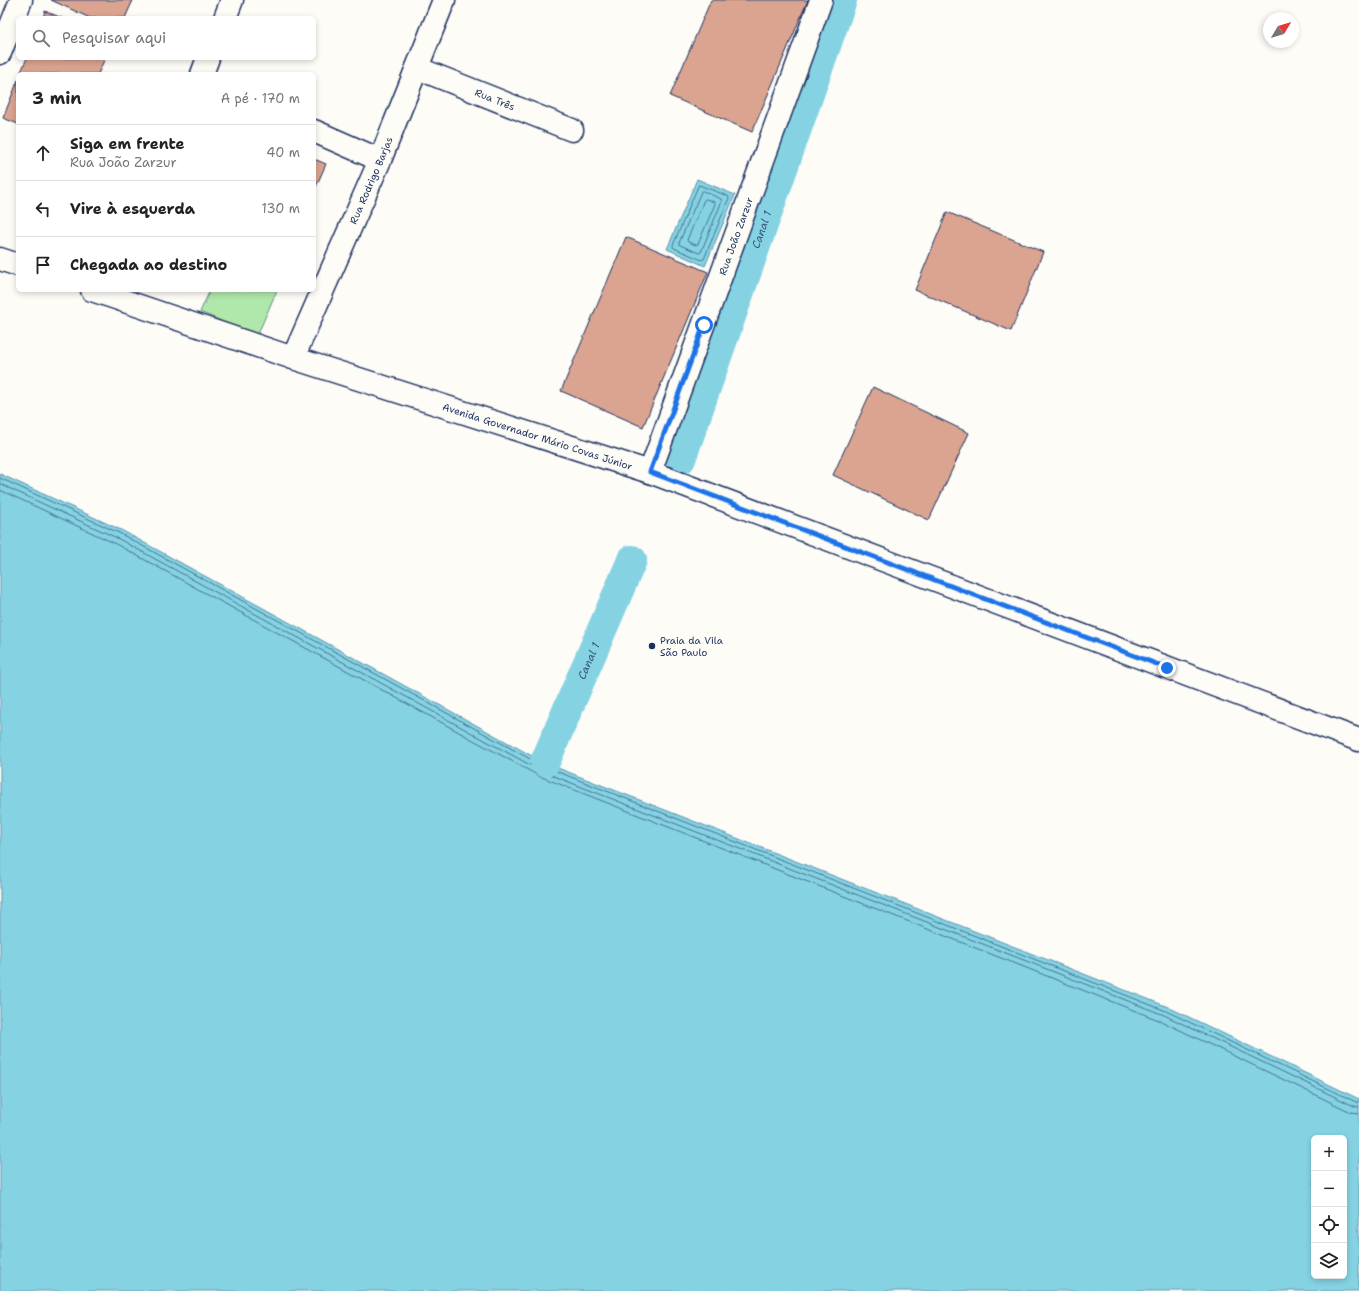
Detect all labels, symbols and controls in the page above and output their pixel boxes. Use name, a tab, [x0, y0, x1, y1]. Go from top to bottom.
north arrow	[1263, 12, 1299, 48]
search box	[16, 16, 316, 60]
icon: search	[30, 27, 52, 49]
text: Pesquisar aqui	[62, 28, 166, 48]
street label: Rua Três	[473, 85, 517, 113]
text: 3 min	[32, 87, 82, 109]
text: A pé · 170 m	[221, 90, 300, 107]
text: Siga em frente	[70, 134, 185, 154]
street label: Rua Rodrigo Barjas	[346, 135, 395, 226]
icon: ahead	[32, 142, 54, 164]
text: 40 m	[266, 144, 300, 161]
text: Rua João Zarzur	[70, 154, 177, 171]
street label: Rua João Zarzur	[715, 195, 756, 277]
icon: left	[32, 198, 54, 220]
text: Vire à esquerda	[70, 199, 195, 219]
text: 130 m	[262, 200, 300, 217]
water label: Canal 1	[748, 208, 775, 250]
icon: arrive	[32, 254, 54, 276]
text: Chegada ao destino	[70, 255, 227, 275]
route start	[695, 316, 713, 334]
street label: Avenida Governador Mário Covas Júnior	[441, 400, 634, 473]
place label: Praia da Vila São Paulo	[660, 634, 724, 659]
water label: Canal 1	[574, 640, 603, 682]
marker: Praia da Vila São Paulo	[647, 641, 657, 651]
route end	[1158, 659, 1176, 677]
map controls	[1311, 1135, 1347, 1279]
button: +	[1311, 1135, 1347, 1171]
button: −	[1311, 1171, 1347, 1207]
button: locate	[1311, 1207, 1347, 1243]
button: layers	[1311, 1243, 1347, 1279]

